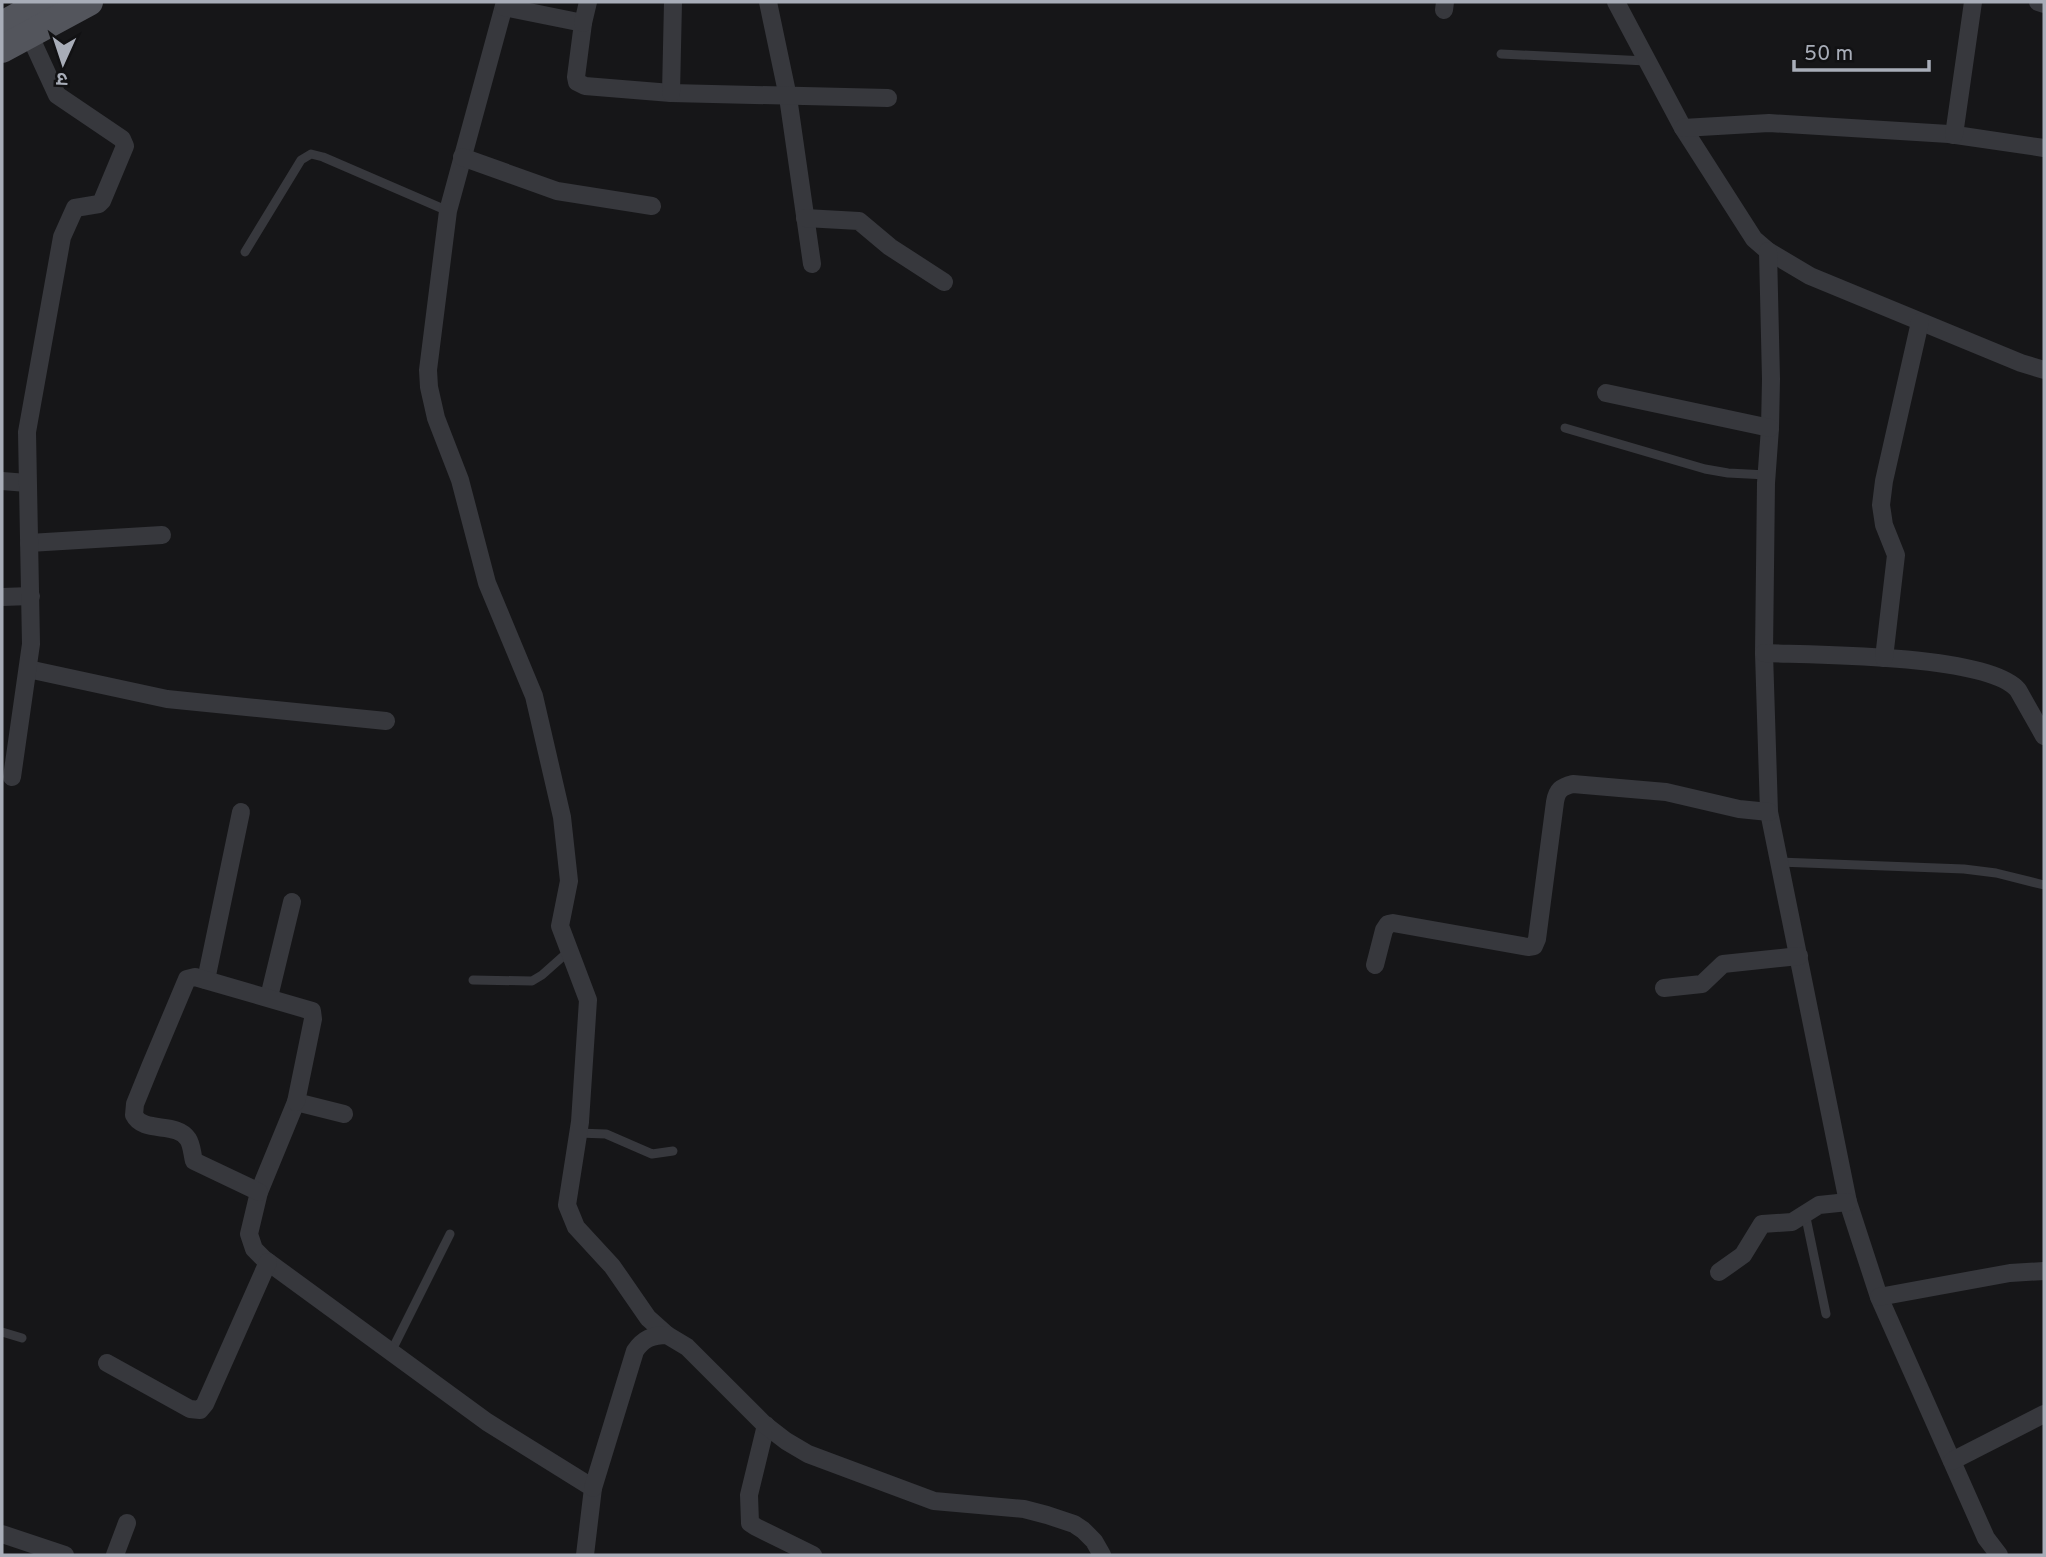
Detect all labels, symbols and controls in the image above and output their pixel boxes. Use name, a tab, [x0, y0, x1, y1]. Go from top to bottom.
north arrow	[28, 28, 98, 98]
scale bar	[1794, 28, 1929, 72]
text: 50 m	[1804, 41, 1853, 68]
text: उ	[55, 66, 68, 90]

